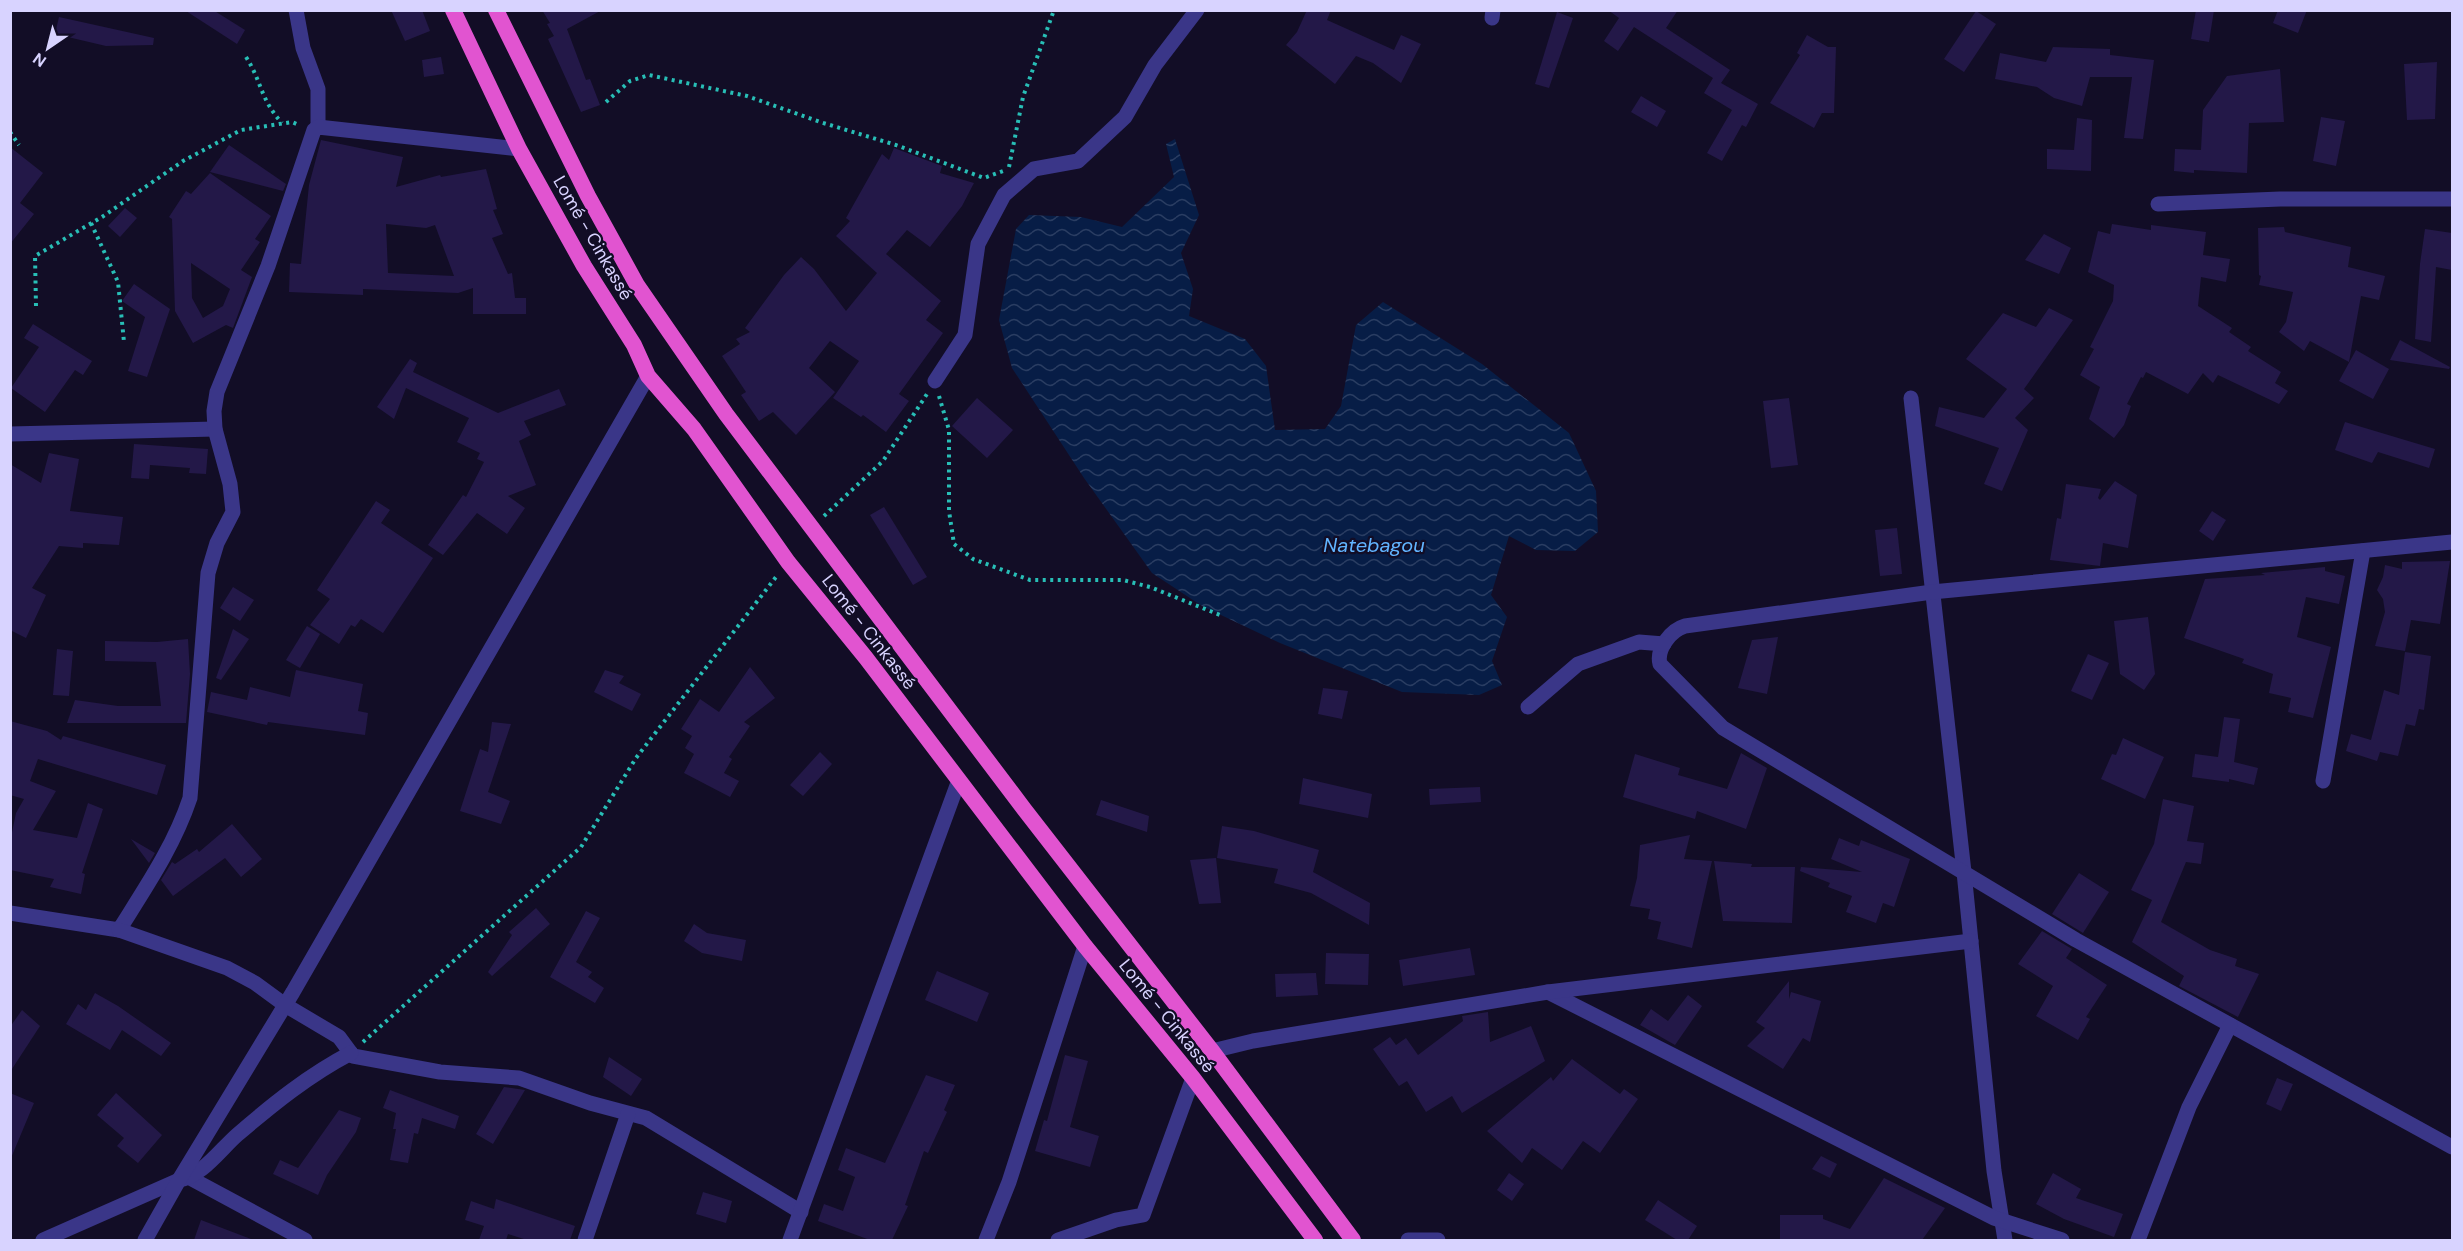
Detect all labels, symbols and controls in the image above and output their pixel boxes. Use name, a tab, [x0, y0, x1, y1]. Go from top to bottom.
north arrow	[18, 18, 78, 78]
text: N	[29, 48, 50, 72]
street label: Lomé - Cinkassé	[548, 171, 638, 305]
water label: Natebagou	[1323, 532, 1425, 558]
street label: Lomé - Cinkassé	[816, 569, 922, 695]
street label: Lomé - Cinkassé	[1114, 954, 1220, 1078]

